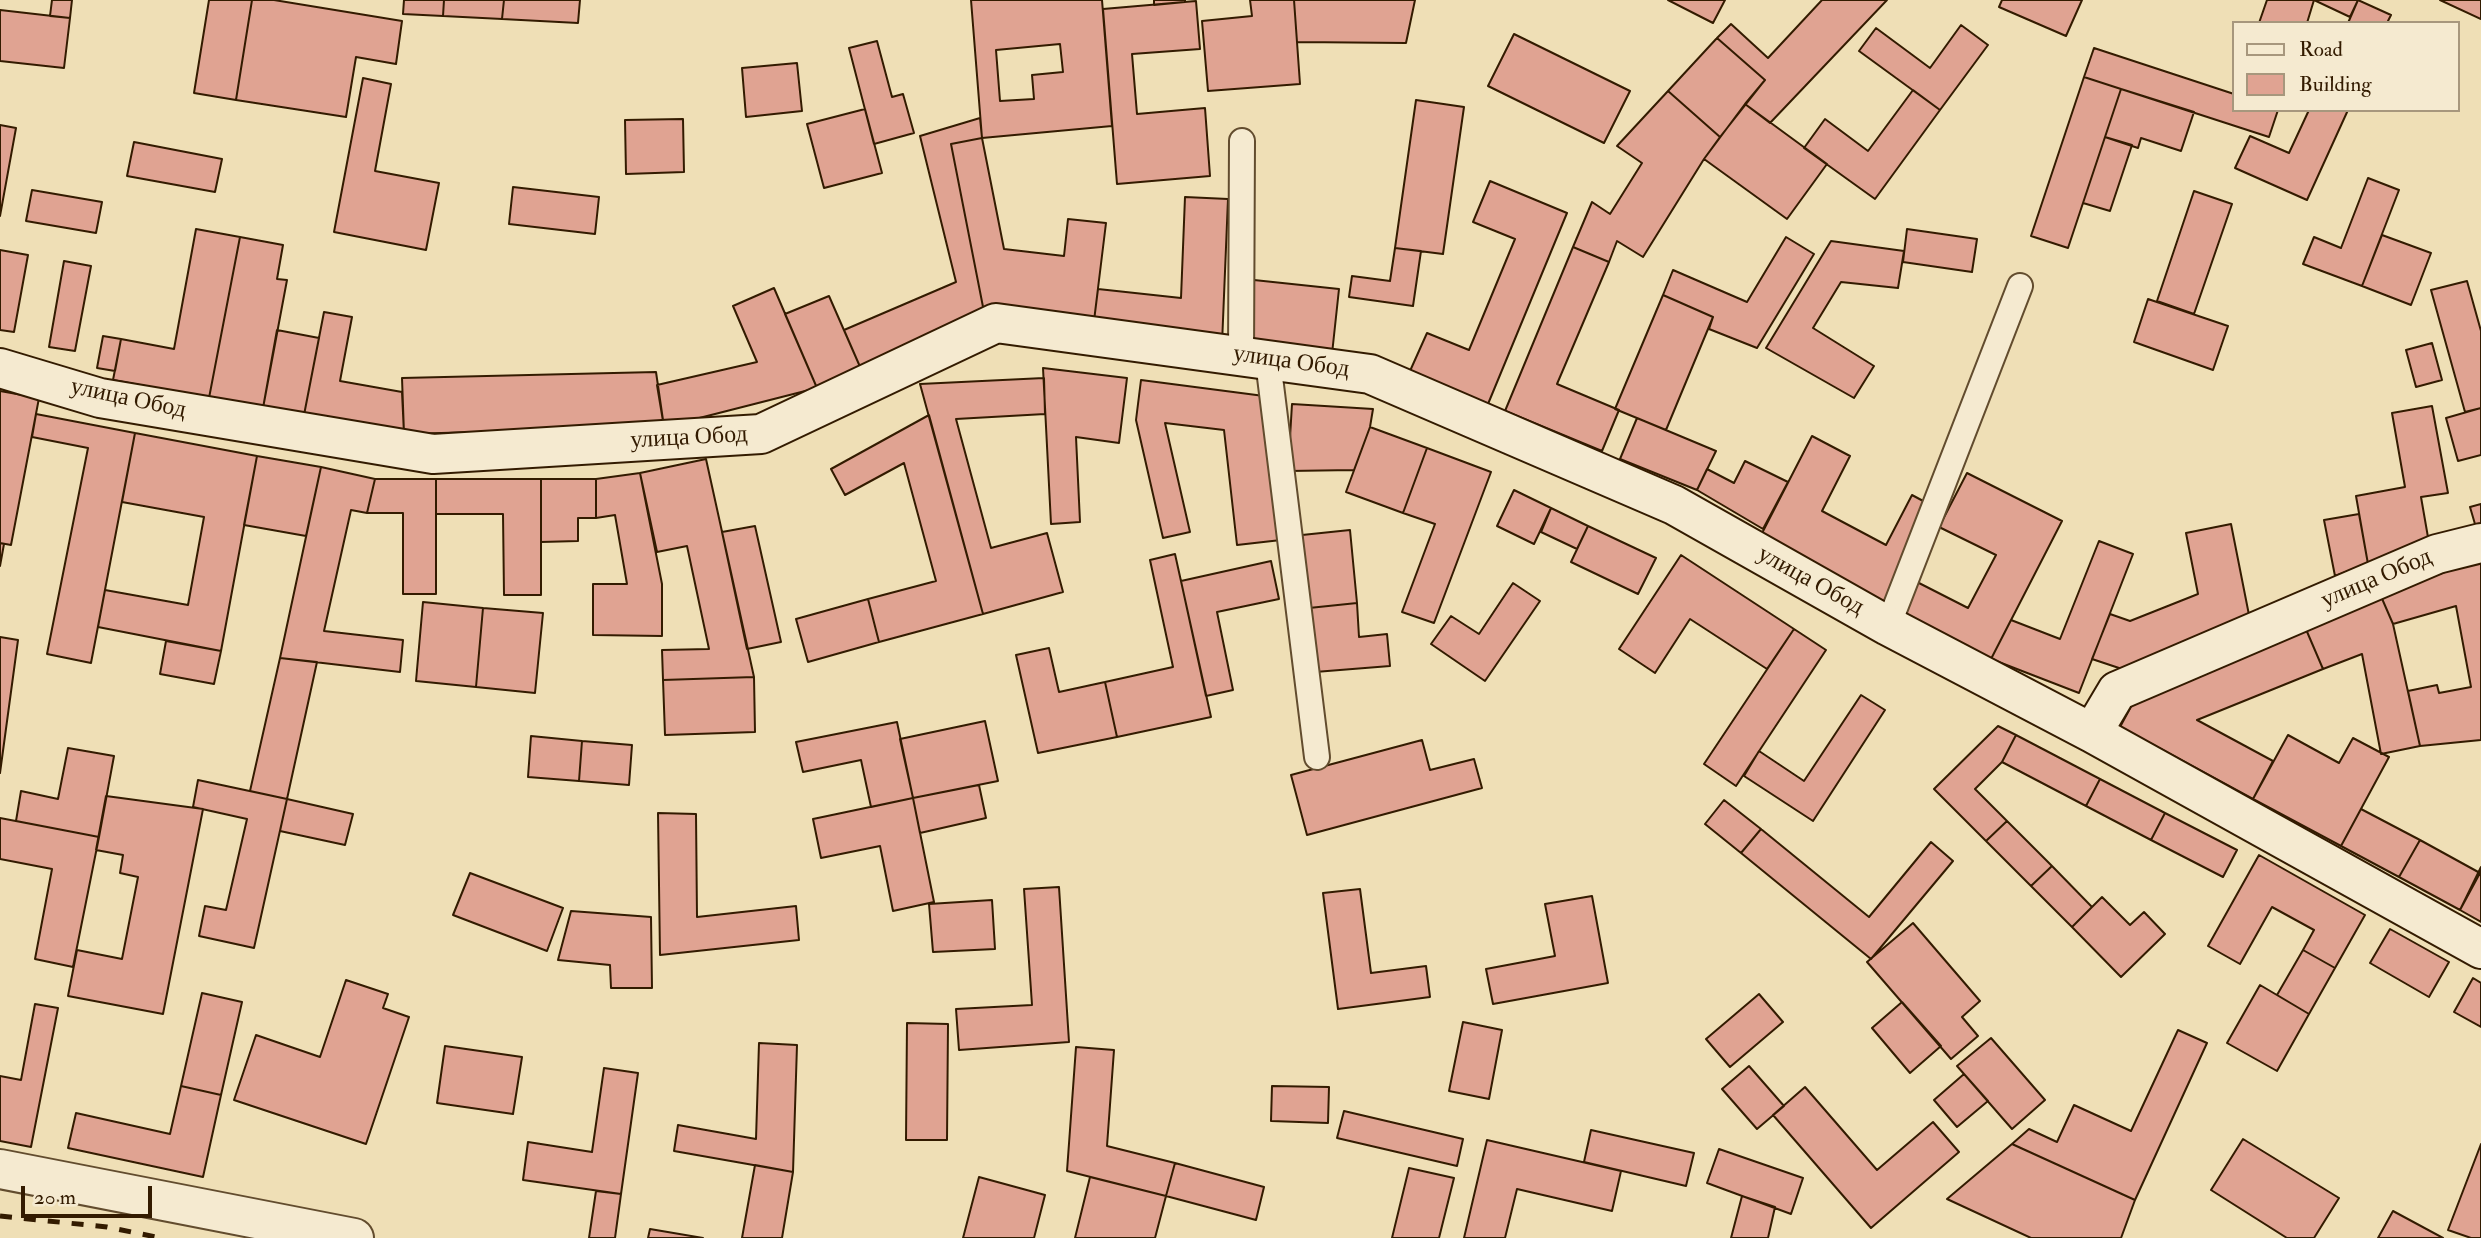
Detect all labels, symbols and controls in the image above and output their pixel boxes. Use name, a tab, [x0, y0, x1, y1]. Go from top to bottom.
legend	[2232, 21, 2460, 112]
text: Road	[2299, 36, 2343, 63]
text: Building	[2299, 71, 2372, 98]
street label: улица Обод	[1231, 341, 1351, 385]
street label: улица Обод	[68, 374, 188, 426]
street label: улица Обод	[630, 422, 748, 456]
street label: улица Обод	[1752, 541, 1868, 623]
street label: улица Обод	[2317, 544, 2437, 616]
scale bar	[24, 1172, 156, 1216]
text: 20 m	[34, 1184, 76, 1211]

